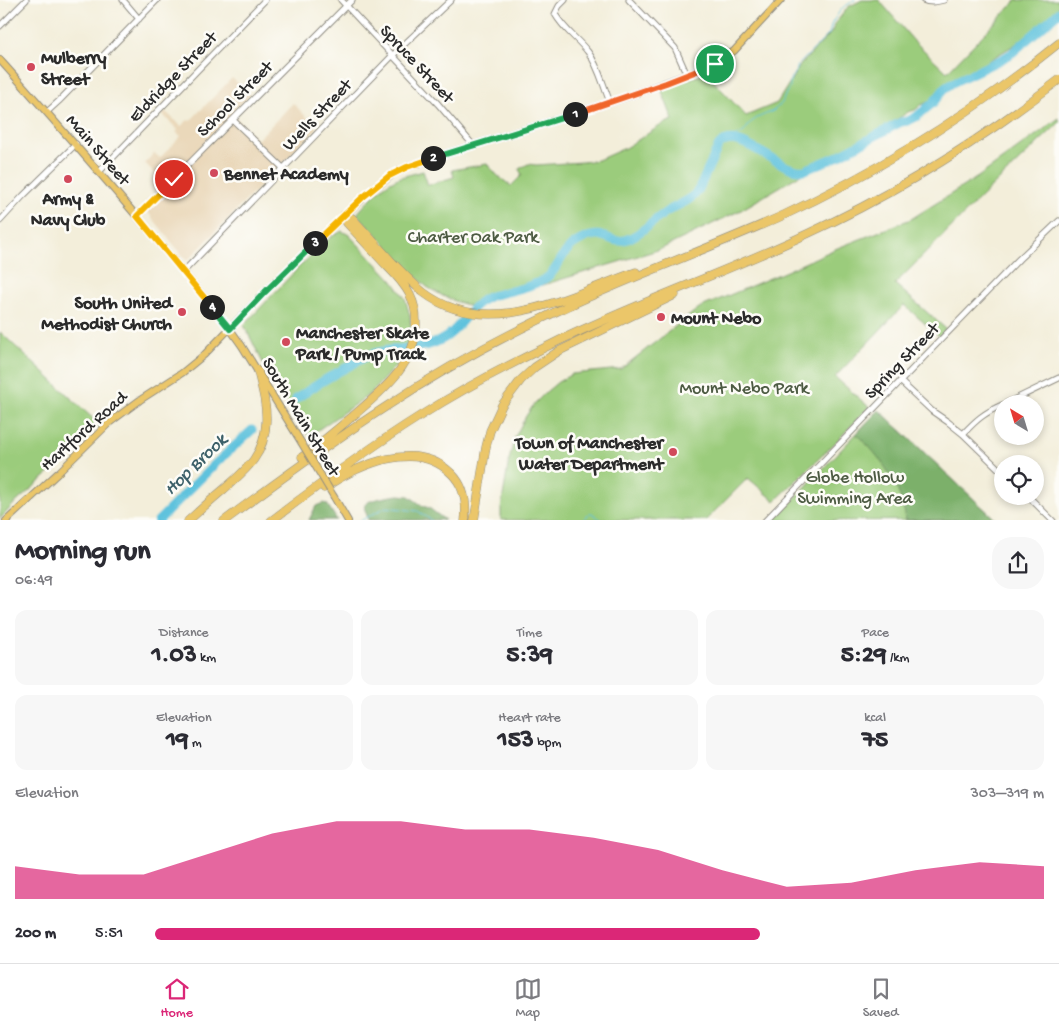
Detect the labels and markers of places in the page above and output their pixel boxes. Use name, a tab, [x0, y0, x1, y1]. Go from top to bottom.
pin	[694, 43, 736, 85]
place label: Mulberry Street	[41, 49, 106, 91]
marker: Mulberry Street	[25, 61, 37, 73]
pin: 1	[562, 102, 588, 126]
pin: 2	[420, 146, 446, 170]
pin	[153, 158, 195, 200]
place label: Bennet Academy	[223, 165, 349, 186]
marker: Bennet Academy	[208, 167, 220, 179]
marker: Army & Navy Club	[62, 173, 74, 185]
place label: Army & Navy Club	[31, 190, 106, 232]
pin: 3	[302, 230, 328, 256]
place label: South United Methodist Church	[41, 294, 174, 336]
pin: 4	[200, 294, 224, 320]
marker: South United Methodist Church	[176, 306, 188, 318]
place label: Mount Nebo	[671, 309, 762, 330]
marker: Mount Nebo	[655, 311, 667, 323]
place label: Manchester Skate Park / Pump Track	[295, 324, 430, 366]
marker: Manchester Skate Park / Pump Track	[280, 336, 292, 348]
place label: Town of Manchester Water Department	[513, 434, 666, 476]
marker: Town of Manchester Water Department	[667, 446, 679, 458]

